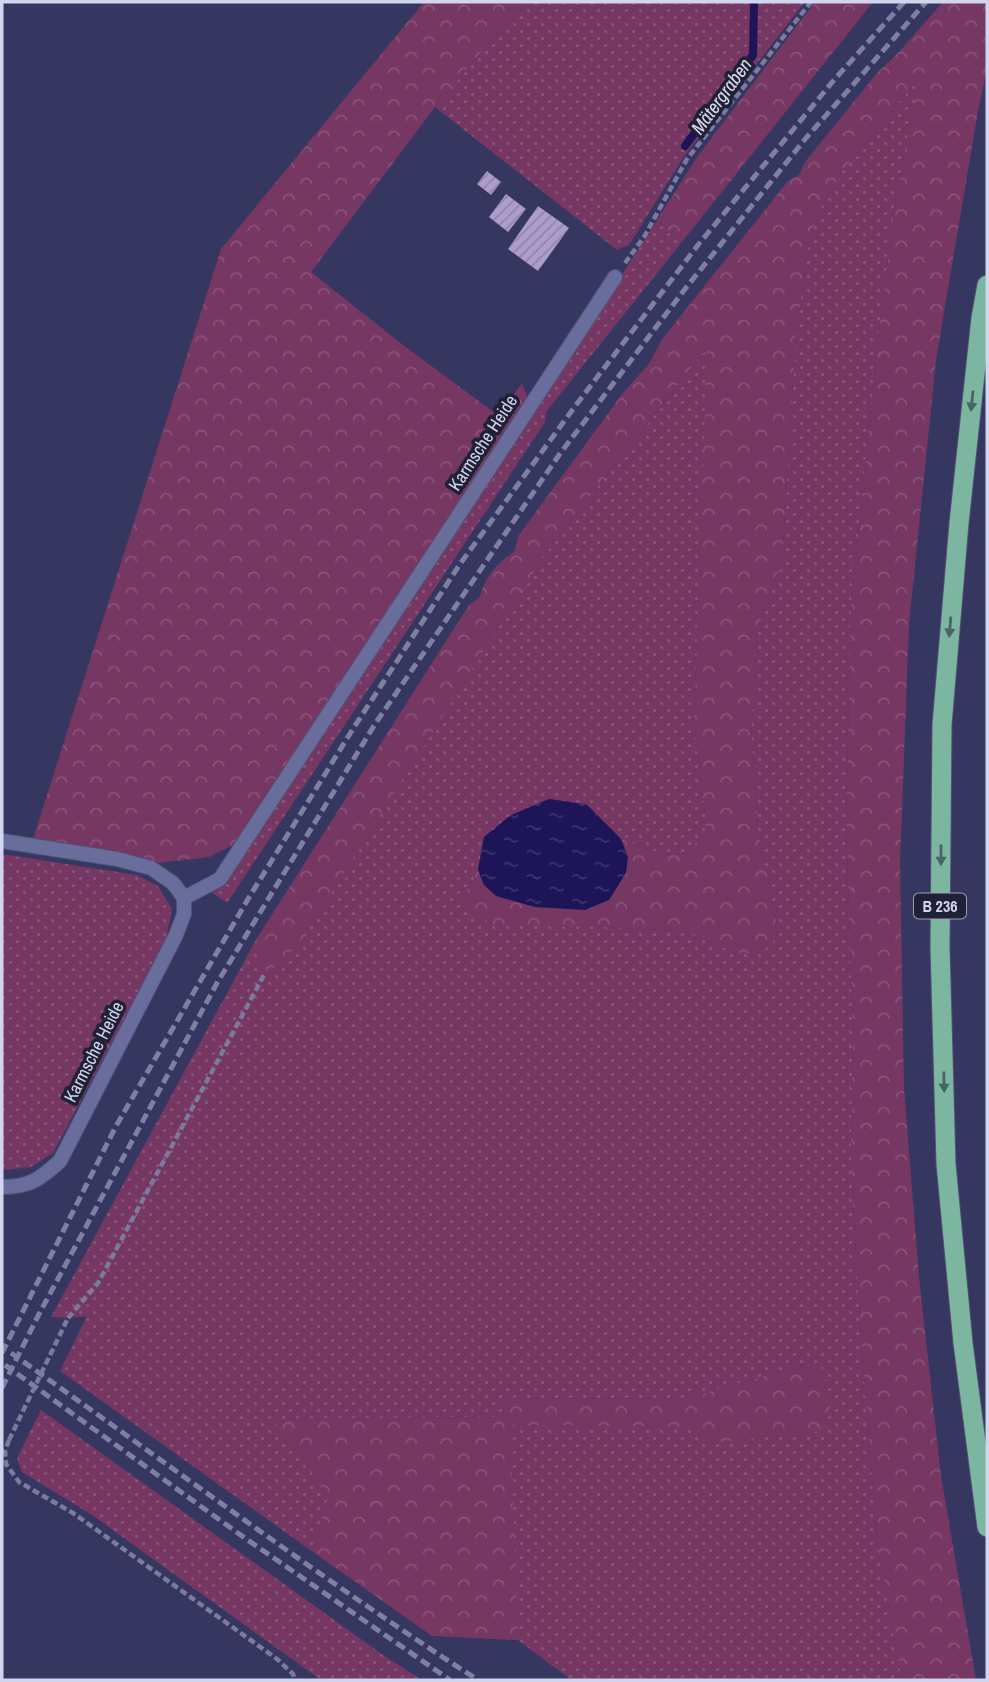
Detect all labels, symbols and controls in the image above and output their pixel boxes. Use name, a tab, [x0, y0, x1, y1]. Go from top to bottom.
water label: Mätergraben	[685, 53, 757, 139]
street label: Karmsche Heide	[442, 390, 523, 496]
one-way arrow	[966, 390, 977, 412]
one-way arrow	[944, 617, 955, 639]
one-way arrow	[935, 844, 947, 866]
road number: B 236	[914, 893, 966, 918]
street label: Karmsche Heide	[57, 997, 130, 1106]
one-way arrow	[938, 1071, 949, 1093]

